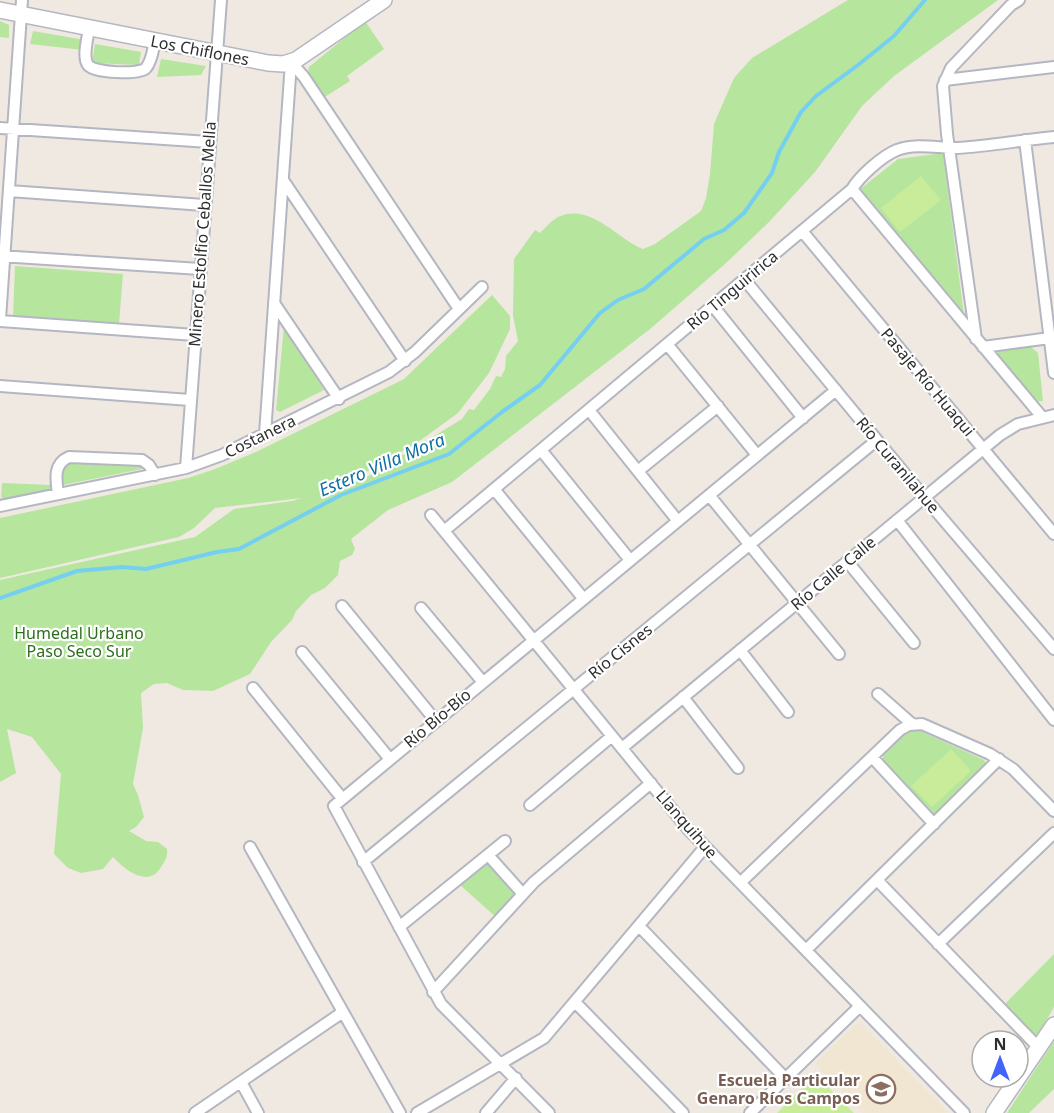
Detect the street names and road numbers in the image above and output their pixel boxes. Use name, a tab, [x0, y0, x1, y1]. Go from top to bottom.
street label: Los Chiflones	[149, 30, 251, 70]
street label: Minero Estolfio Ceballos Mella	[183, 121, 221, 347]
street label: Río Tinguiririca	[682, 245, 782, 335]
street label: Pasaje Río Huaqui	[876, 323, 980, 441]
street label: Costanera	[221, 409, 299, 463]
street label: Río Curanilahue	[851, 412, 945, 518]
street label: Río Calle Calle	[786, 531, 880, 615]
street label: Río Cisnes	[583, 618, 657, 684]
street label: Río Bío-Bío	[399, 683, 475, 753]
street label: Llanquihue	[651, 785, 723, 863]

